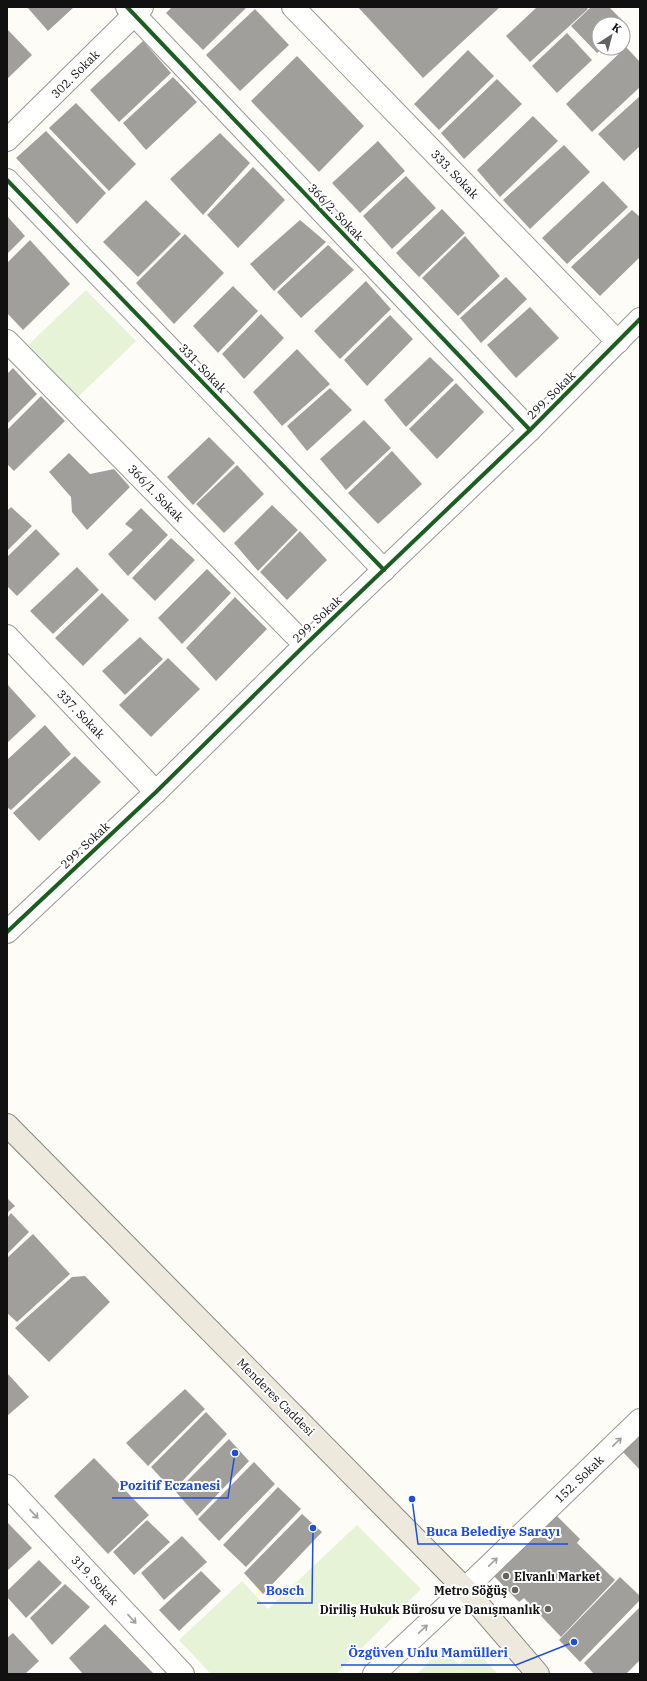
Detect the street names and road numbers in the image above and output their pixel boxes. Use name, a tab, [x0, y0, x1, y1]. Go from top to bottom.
street label: 302. Sokak	[48, 47, 102, 101]
street label: 333. Sokak	[428, 146, 482, 202]
street label: 366/2. Sokak	[305, 180, 367, 244]
street label: 331. Sokak	[176, 340, 230, 396]
street label: 299. Sokak	[524, 368, 578, 422]
street label: 366/1. Sokak	[125, 461, 187, 525]
street label: 299. Sokak	[289, 592, 345, 646]
street label: 337. Sokak	[54, 686, 108, 742]
street label: 299. Sokak	[57, 818, 113, 872]
street label: Menderes Caddesi	[234, 1355, 318, 1439]
street label: 152. Sokak	[551, 1452, 607, 1506]
street label: 319. Sokak	[68, 1552, 122, 1608]

